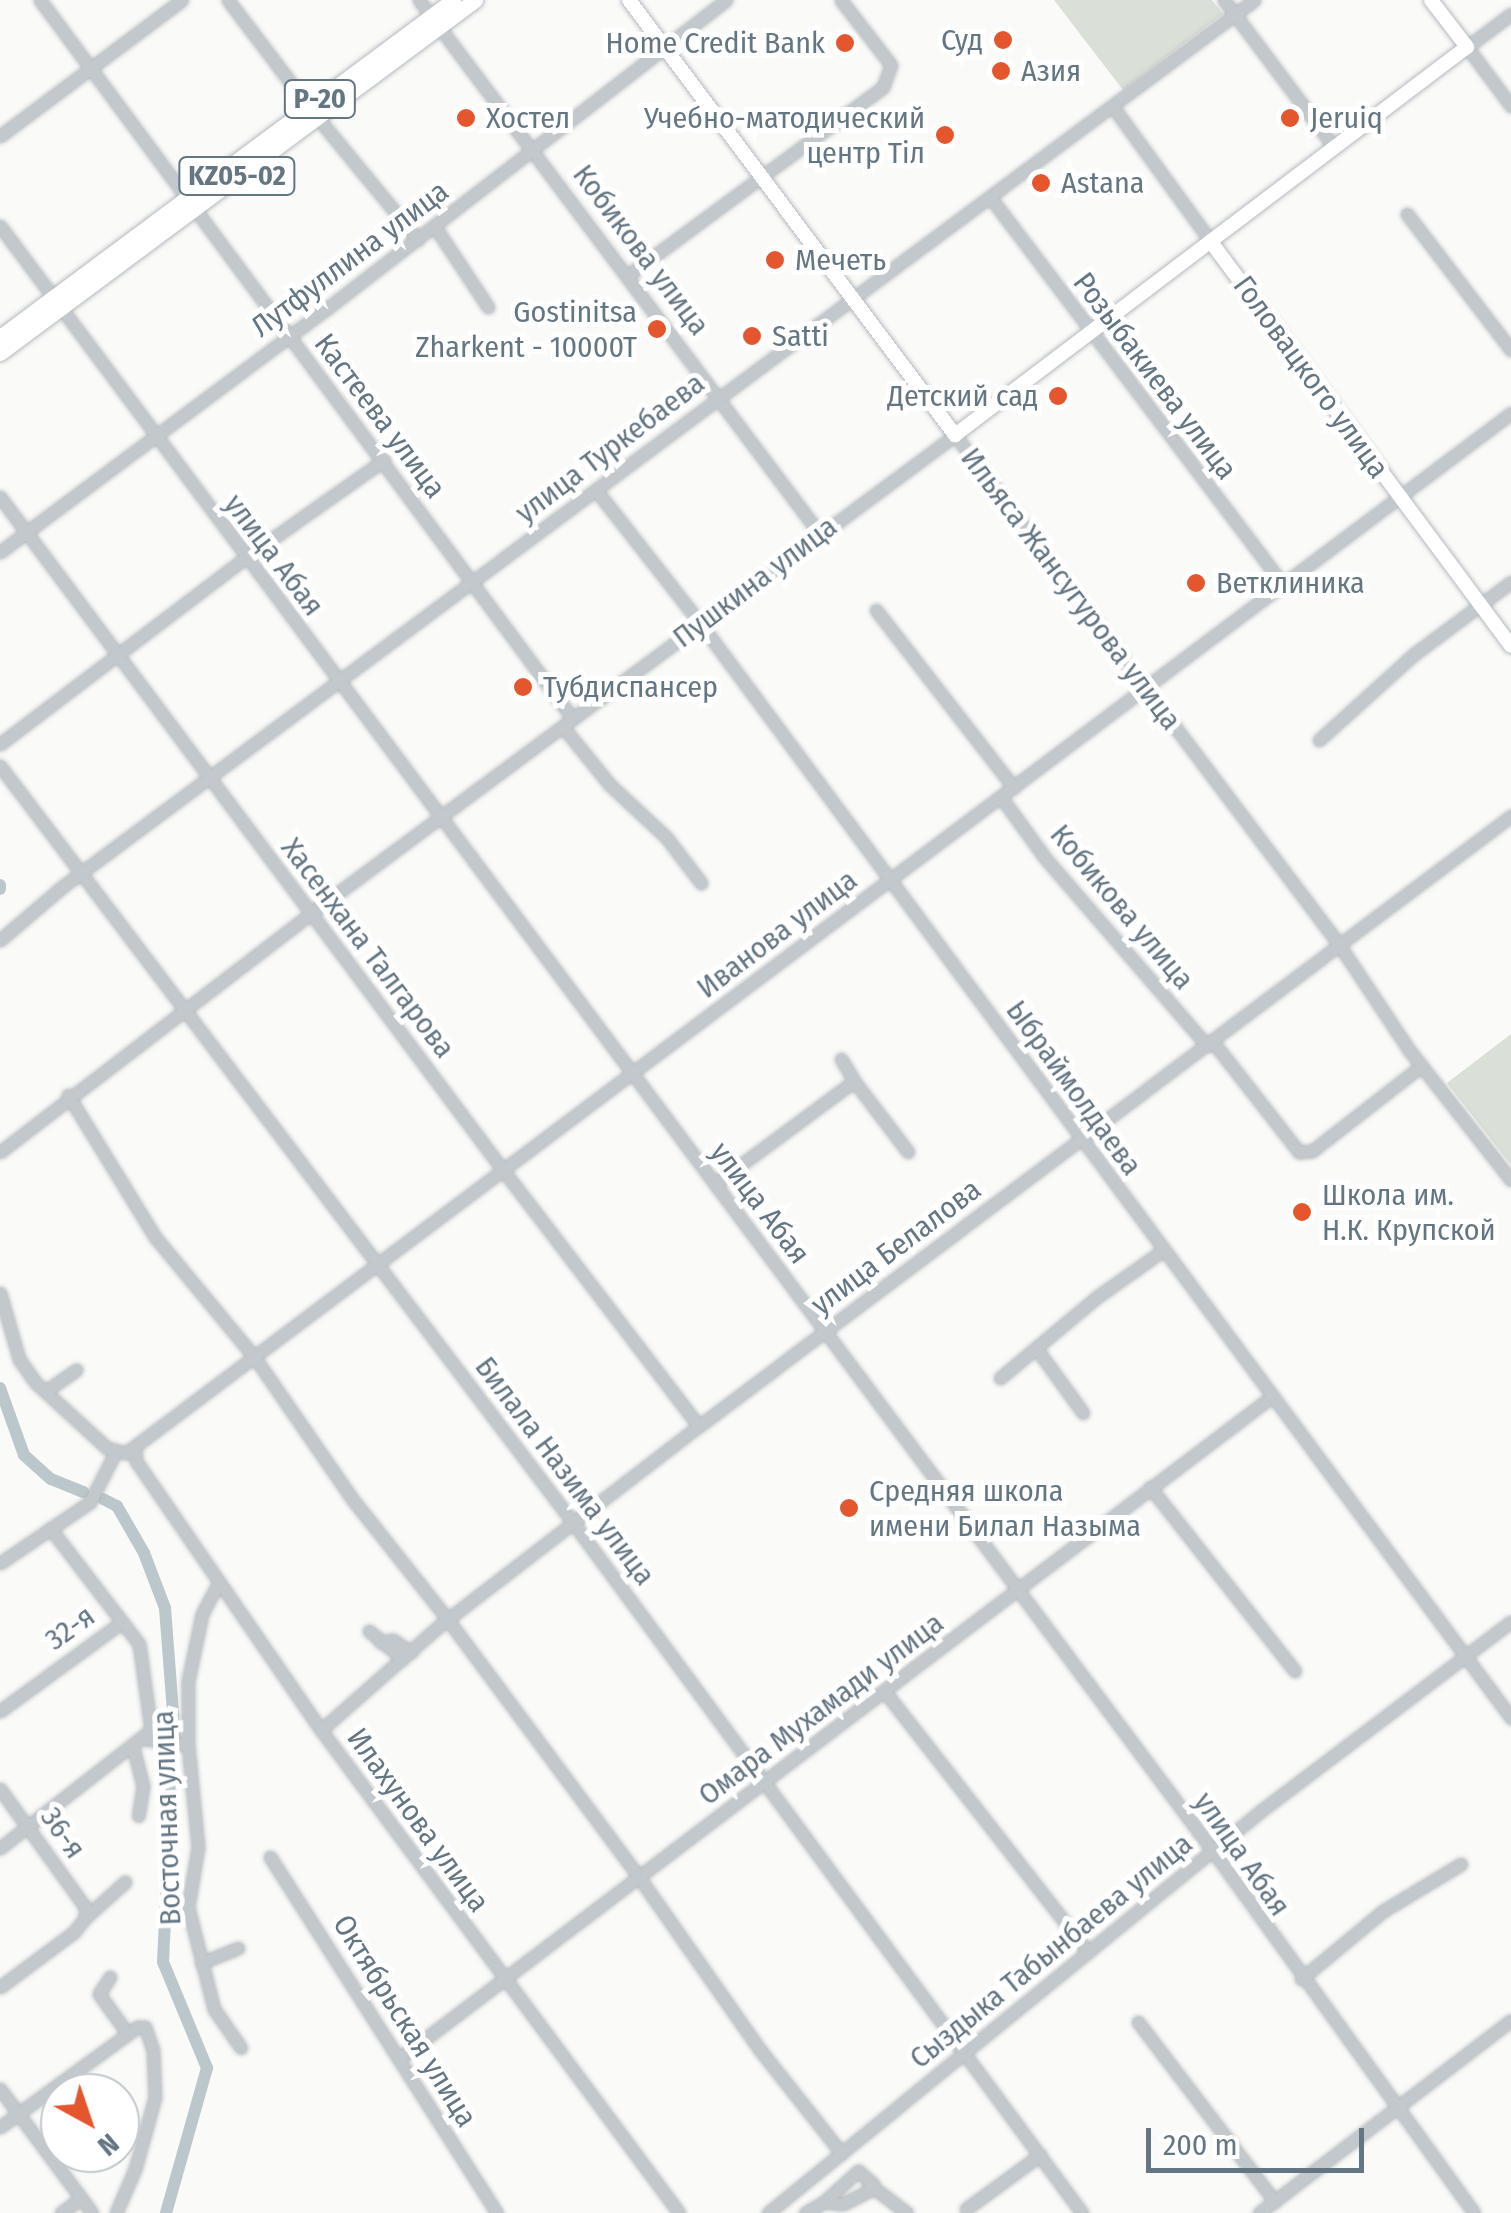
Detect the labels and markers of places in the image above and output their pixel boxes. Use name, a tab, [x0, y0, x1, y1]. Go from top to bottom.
place label: Суд	[941, 22, 983, 58]
place label: Home Credit Bank	[605, 25, 825, 61]
marker: Суд	[992, 29, 1014, 51]
marker: Home Credit Bank	[834, 32, 856, 54]
place label: Азия	[1021, 53, 1081, 89]
marker: Азия	[990, 60, 1012, 82]
place label: Хостел	[486, 100, 570, 136]
place label: Учебно-матодический центр Тіл	[644, 100, 925, 170]
place label: Jeruiq	[1310, 100, 1383, 136]
marker: Хостел	[455, 107, 477, 129]
marker: Jeruiq	[1279, 107, 1301, 129]
marker: Учебно-матодический центр Тіл	[934, 124, 956, 146]
place label: Astana	[1061, 165, 1144, 201]
marker: Astana	[1030, 172, 1052, 194]
place label: Мечеть	[795, 242, 886, 278]
marker: Мечеть	[764, 249, 786, 271]
place label: Gostinitsa Zharkent - 10000T	[415, 294, 637, 364]
marker: Gostinitsa Zharkent - 10000T	[646, 318, 668, 340]
place label: Satti	[772, 318, 829, 354]
marker: Satti	[741, 325, 763, 347]
place label: Детский сад	[887, 378, 1038, 414]
marker: Детский сад	[1047, 385, 1069, 407]
place label: Ветклиника	[1216, 565, 1365, 601]
marker: Ветклиника	[1185, 572, 1207, 594]
place label: Тубдиспансер	[543, 669, 718, 705]
marker: Тубдиспансер	[512, 676, 534, 698]
place label: Школа им. Н.К. Крупской	[1322, 1177, 1496, 1248]
marker: Школа им. Н.К. Крупской	[1291, 1201, 1313, 1223]
place label: Средняя школа имени Билал Назыма	[869, 1473, 1141, 1544]
marker: Средняя школа имени Билал Назыма	[838, 1497, 860, 1519]

